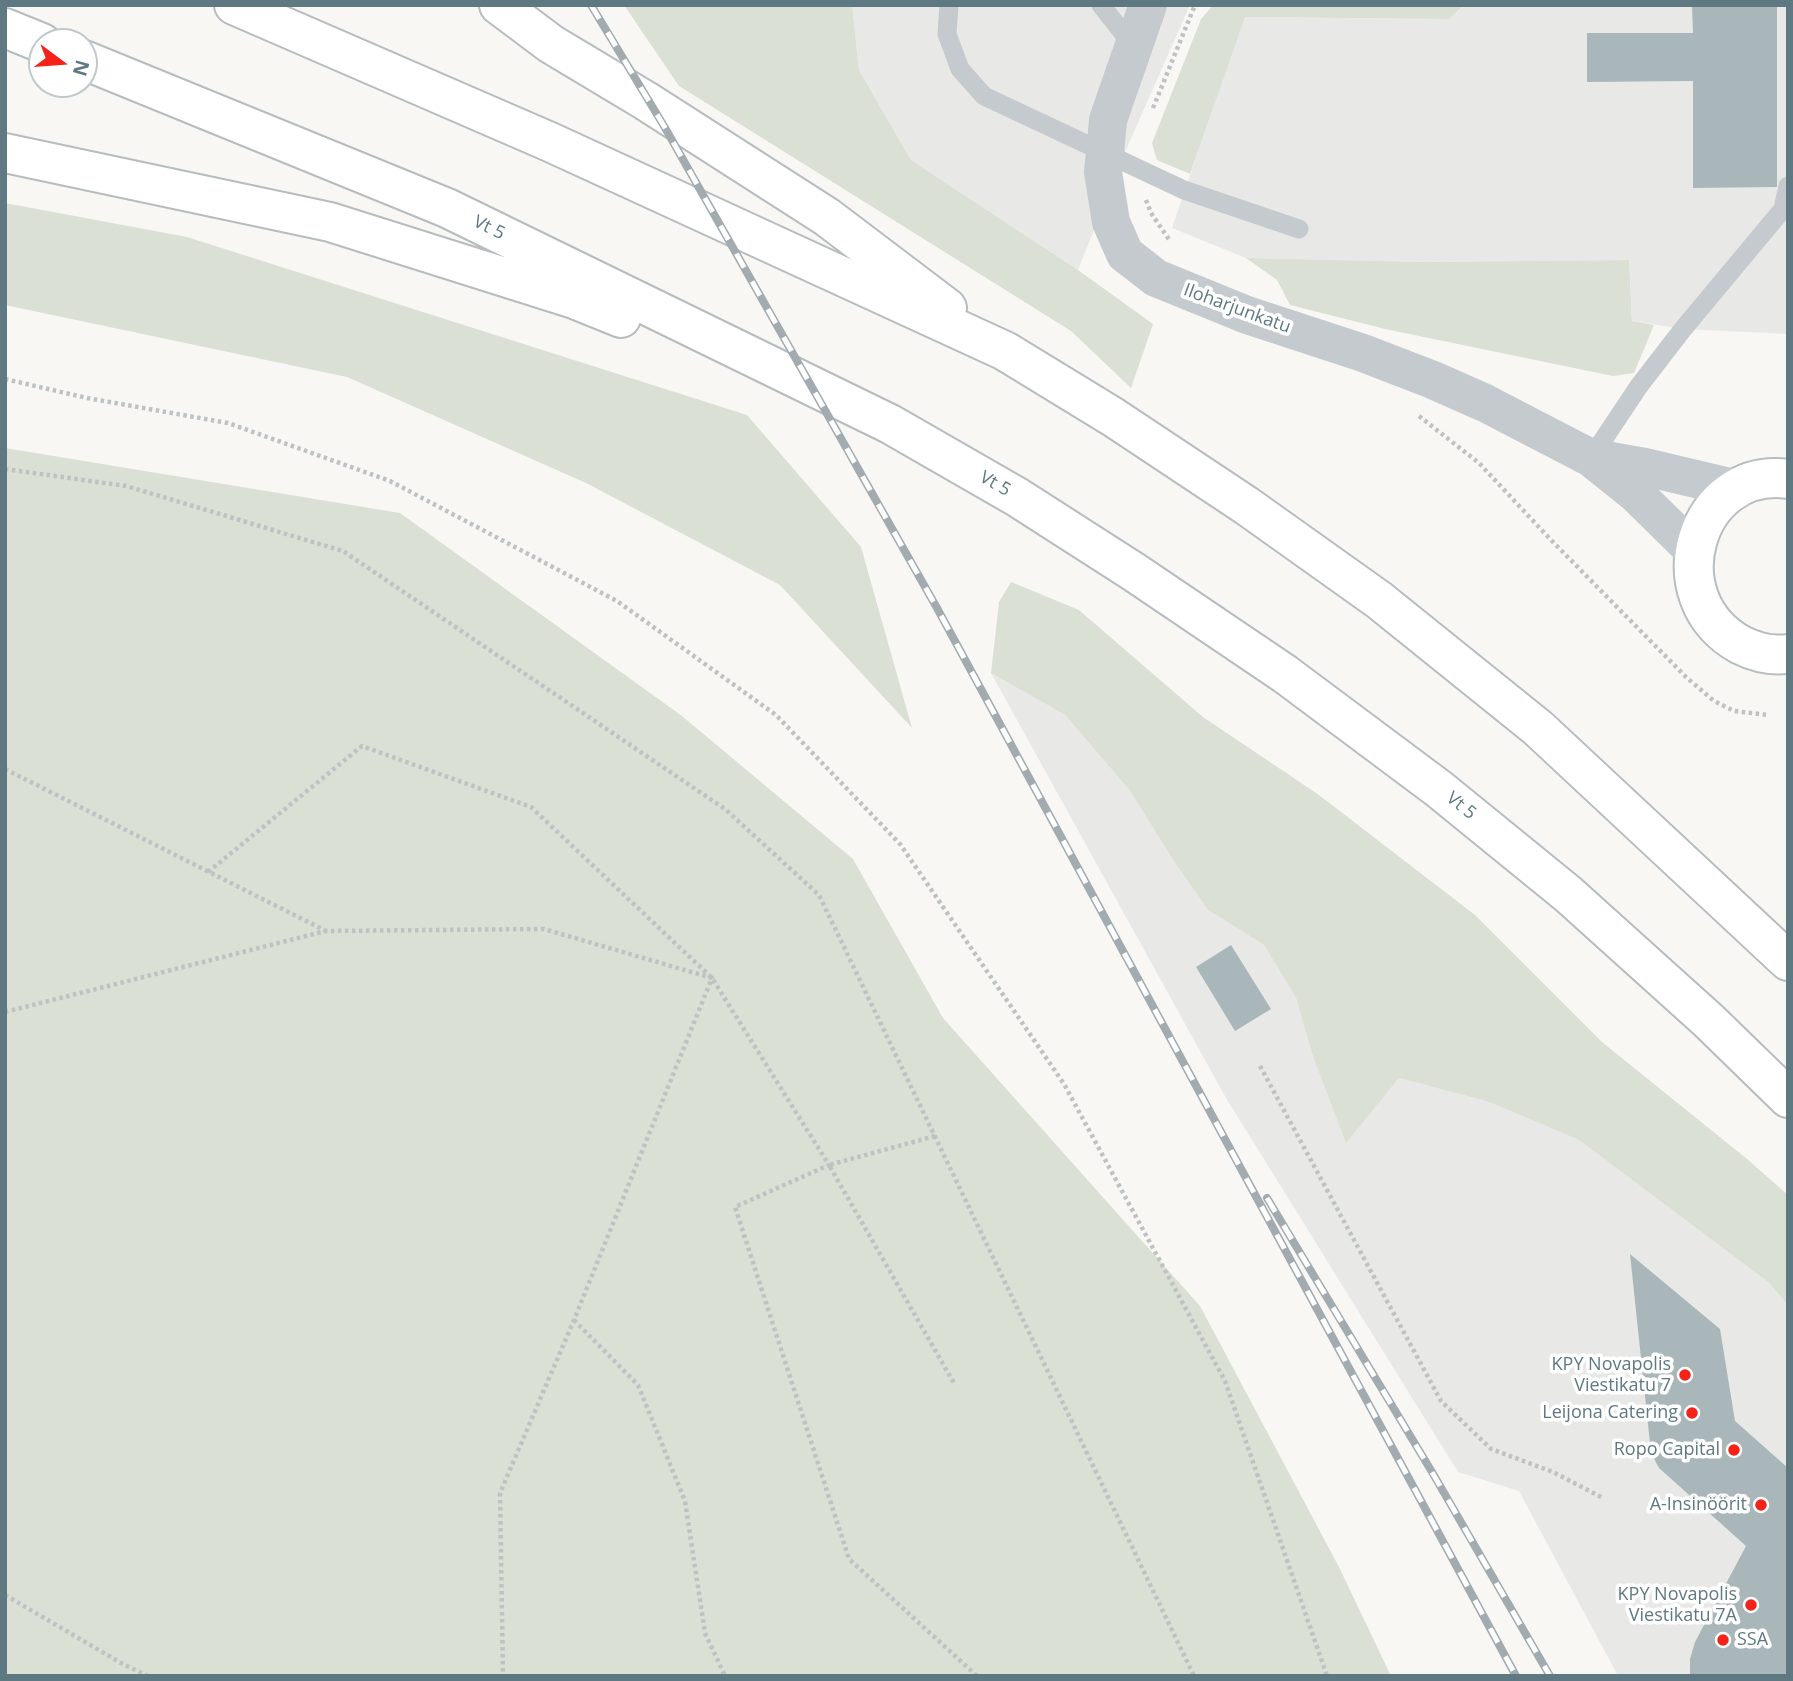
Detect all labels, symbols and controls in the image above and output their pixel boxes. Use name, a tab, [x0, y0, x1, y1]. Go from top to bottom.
north arrow	[28, 28, 98, 98]
text: N	[67, 57, 96, 79]
street label: Vt 5	[470, 211, 508, 245]
street label: Iloharjunkatu	[1181, 280, 1293, 338]
street label: Vt 5	[976, 467, 1014, 501]
street label: Vt 5	[1442, 788, 1480, 824]
place label: KPY Novapolis Viestikatu 7	[1552, 1354, 1671, 1396]
marker: KPY Novapolis Viestikatu 7	[1677, 1367, 1693, 1383]
place label: Leijona Catering	[1542, 1402, 1678, 1424]
marker: Leijona Catering	[1684, 1405, 1700, 1421]
place label: Ropo Capital	[1614, 1439, 1720, 1461]
marker: Ropo Capital	[1726, 1442, 1742, 1458]
place label: A-Insinöörit	[1650, 1494, 1747, 1516]
marker: A-Insinöörit	[1753, 1497, 1769, 1513]
place label: KPY Novapolis Viestikatu 7A	[1618, 1584, 1737, 1626]
marker: KPY Novapolis Viestikatu 7A	[1743, 1597, 1759, 1613]
place label: SSA	[1737, 1629, 1768, 1651]
marker: SSA	[1715, 1632, 1731, 1648]

